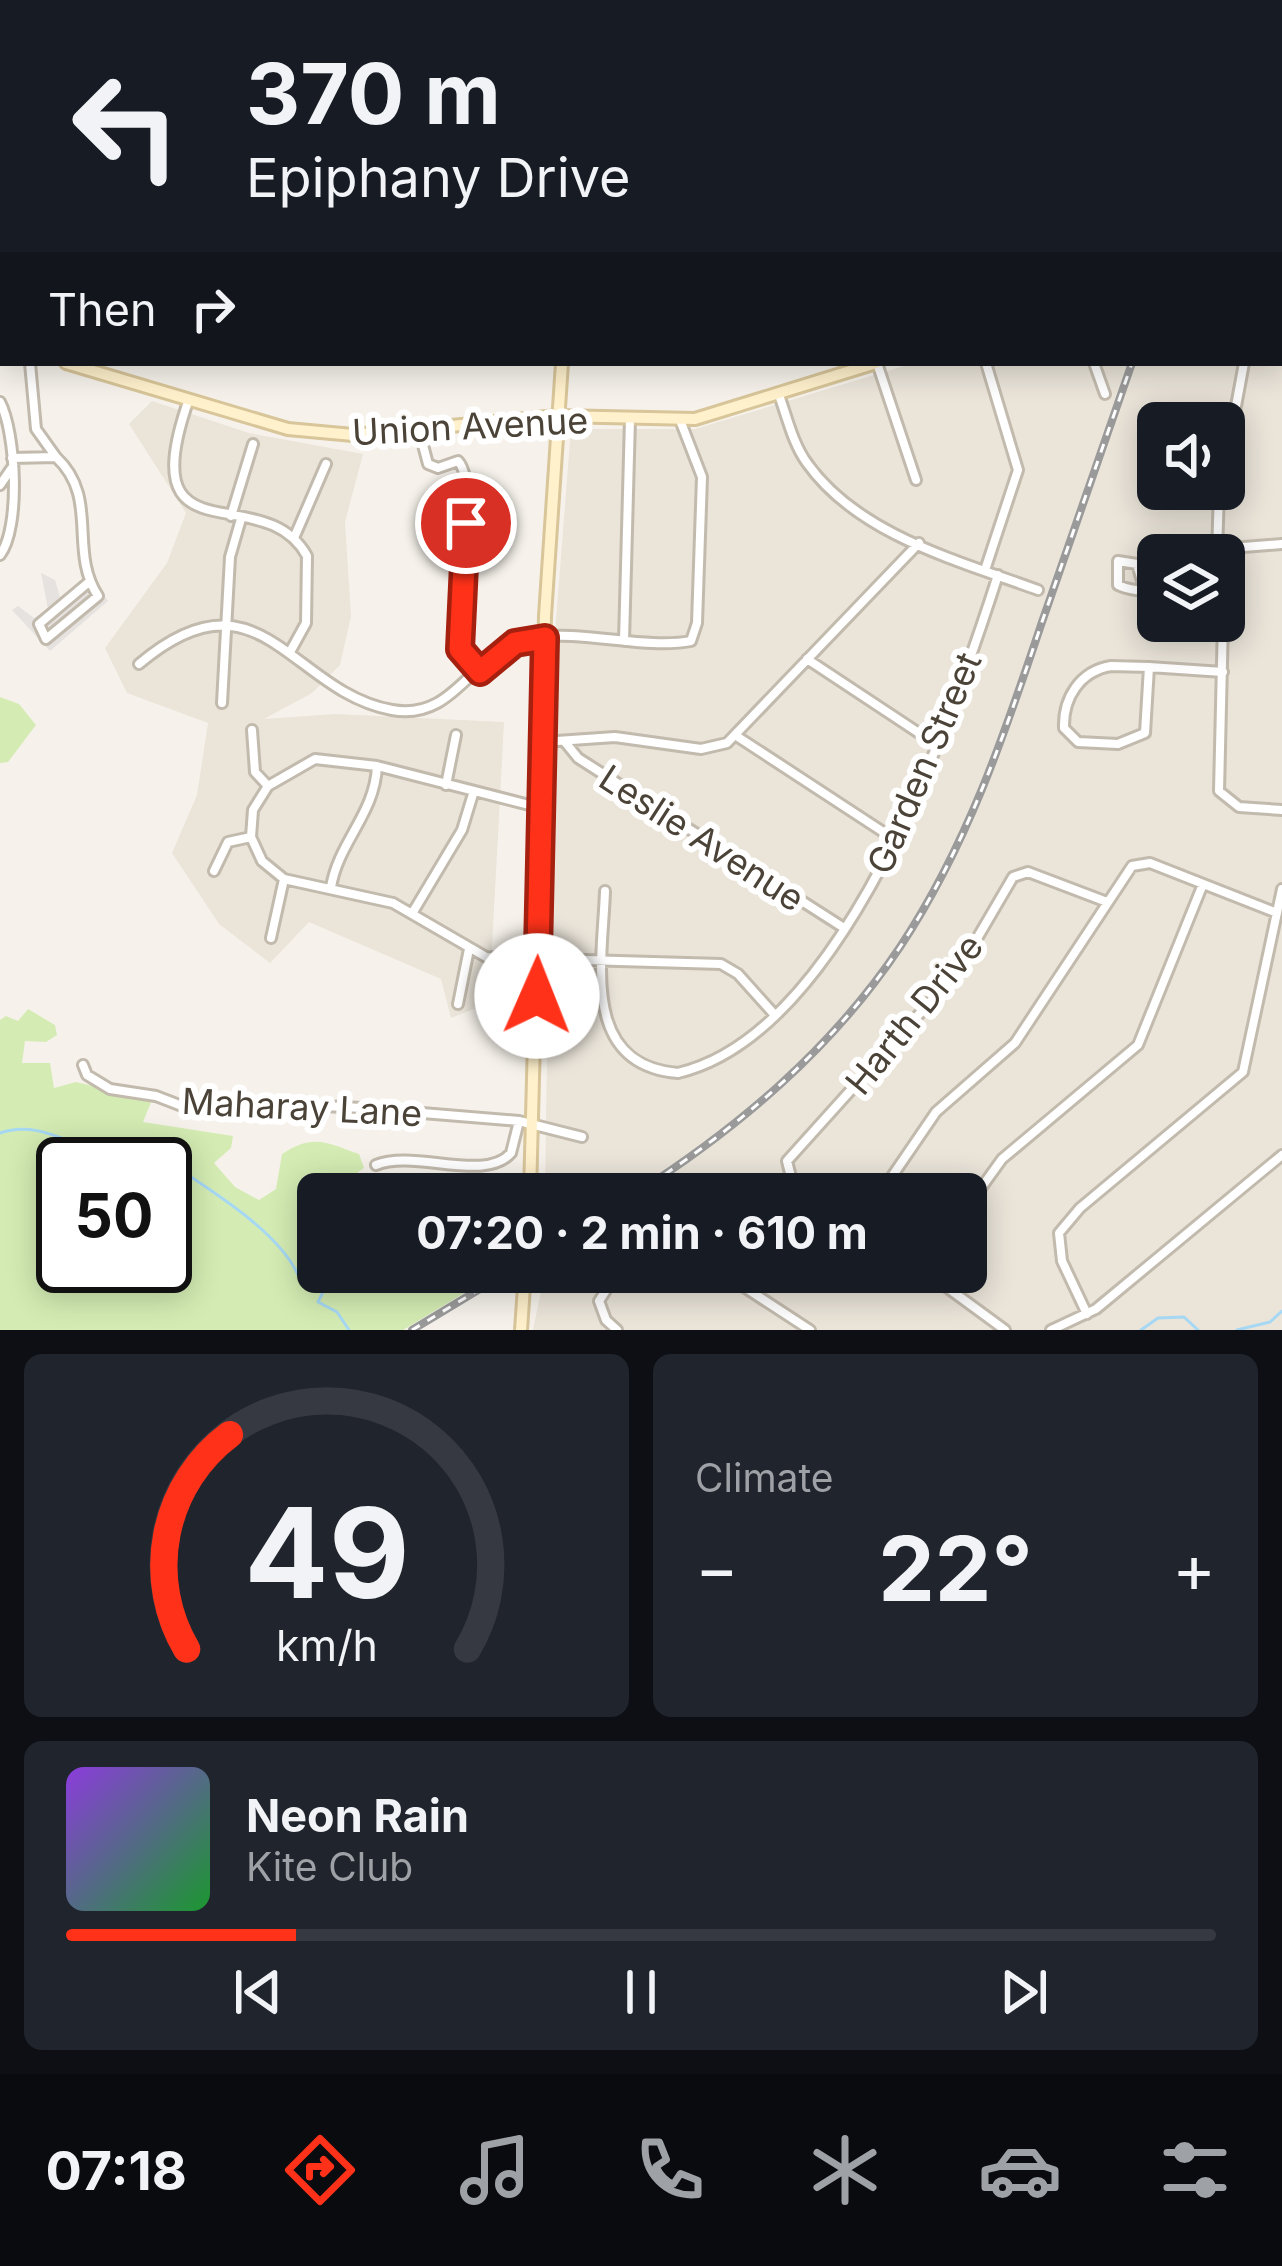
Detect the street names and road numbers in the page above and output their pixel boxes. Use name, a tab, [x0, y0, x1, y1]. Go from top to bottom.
street label: Union Avenue	[351, 398, 589, 454]
street label: Garden Street	[858, 646, 990, 880]
street label: Leslie Avenue	[591, 755, 813, 921]
street label: Harth Drive	[836, 925, 992, 1103]
street label: Maharay Lane	[181, 1079, 423, 1135]

